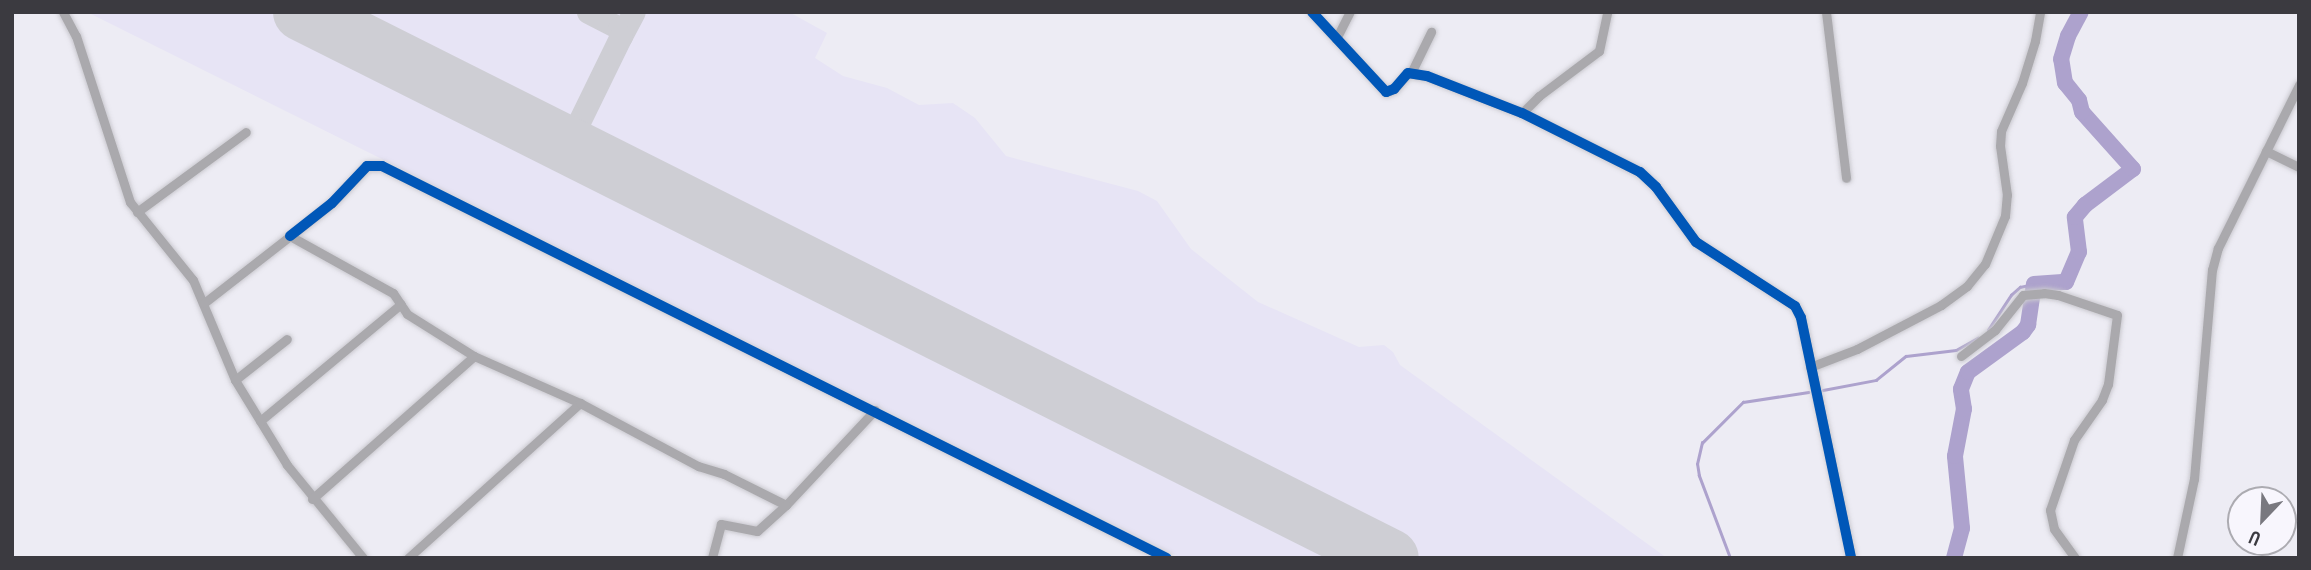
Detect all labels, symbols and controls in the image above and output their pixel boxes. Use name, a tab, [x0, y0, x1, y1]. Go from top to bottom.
north arrow	[2227, 486, 2297, 556]
text: U	[2245, 526, 2264, 551]

